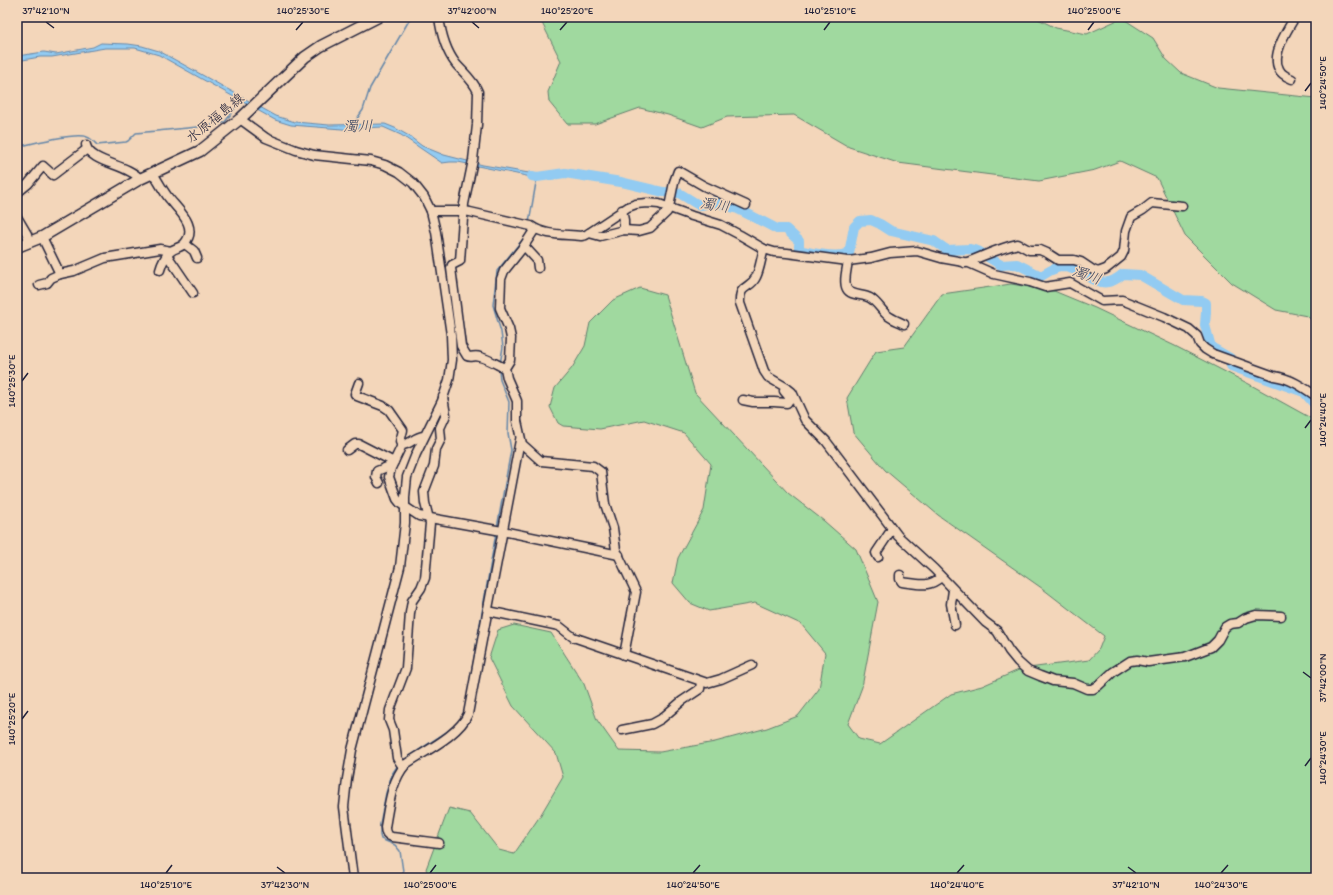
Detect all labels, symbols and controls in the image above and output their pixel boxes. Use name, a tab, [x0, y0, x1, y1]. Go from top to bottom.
text: 37°42'10"N	[22, 4, 70, 17]
text: 140°25'30"E	[277, 4, 330, 17]
text: 37°42'00"N	[447, 4, 497, 17]
text: 140°25'20"E	[541, 4, 594, 17]
text: 140°25'10"E	[804, 4, 857, 17]
text: 140°25'00"E	[1067, 4, 1121, 17]
text: 140°24'50"E	[1316, 56, 1329, 110]
street label: 水原福島線	[182, 89, 248, 147]
water label: 濁川	[343, 117, 373, 135]
water label: 濁川	[699, 194, 731, 216]
water label: 濁川	[1070, 262, 1104, 288]
text: 140°25'30"E	[5, 354, 18, 407]
text: 140°24'40"E	[1316, 392, 1329, 447]
text: 37°42'00"N	[1316, 653, 1329, 703]
text: 140°25'20"E	[5, 692, 18, 745]
text: 140°24'30"E	[1316, 731, 1329, 785]
text: 140°25'10"E	[140, 878, 193, 891]
text: 37°42'30"N	[261, 878, 309, 891]
text: 140°25'00"E	[403, 878, 457, 891]
text: 140°24'50"E	[666, 878, 720, 891]
text: 140°24'40"E	[930, 878, 985, 891]
text: 37°42'10"N	[1112, 878, 1160, 891]
text: 140°24'30"E	[1194, 878, 1248, 891]

